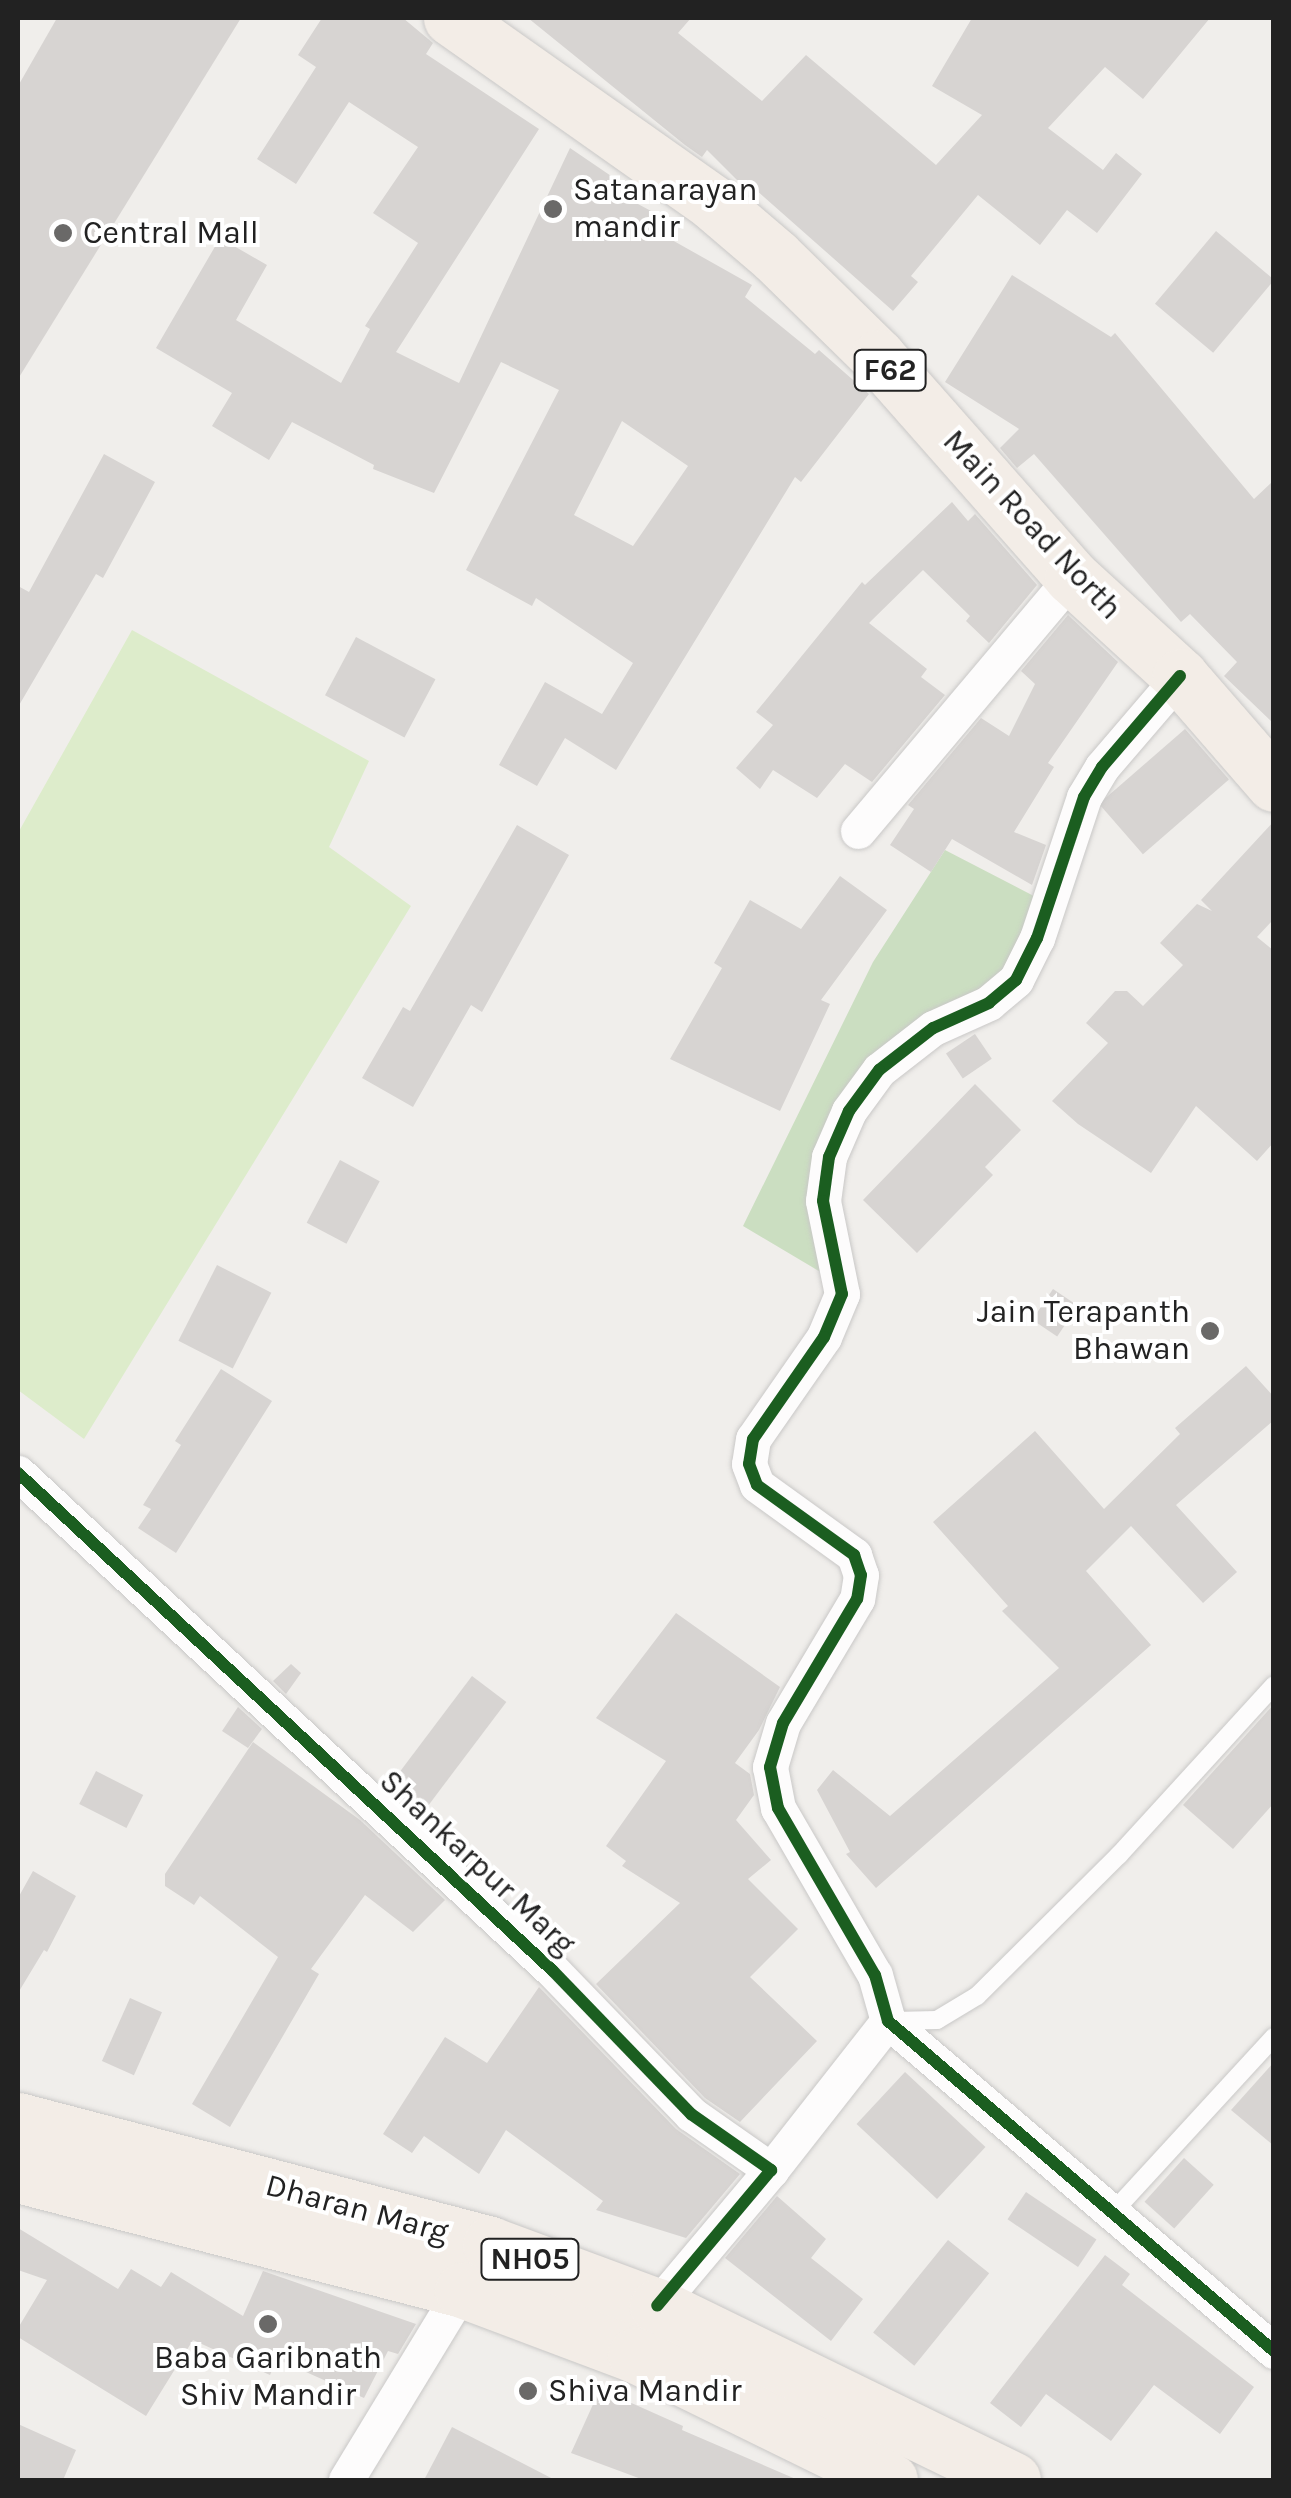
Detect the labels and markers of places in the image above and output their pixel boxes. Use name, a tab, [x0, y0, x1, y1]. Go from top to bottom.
place label: Satanarayan mandir	[573, 172, 758, 247]
marker: Satanarayan mandir	[542, 198, 564, 220]
place label: Central Mall	[83, 214, 259, 252]
marker: Central Mall	[52, 222, 74, 244]
place label: Jain Terapanth Bhawan	[977, 1294, 1190, 1369]
marker: Jain Terapanth Bhawan	[1199, 1320, 1221, 1342]
marker: Baba Garibnath Shiv Mandir	[257, 2313, 279, 2335]
place label: Baba Garibnath Shiv Mandir	[154, 2340, 382, 2415]
place label: Shiva Mandir	[548, 2372, 742, 2410]
marker: Shiva Mandir	[517, 2380, 539, 2402]

